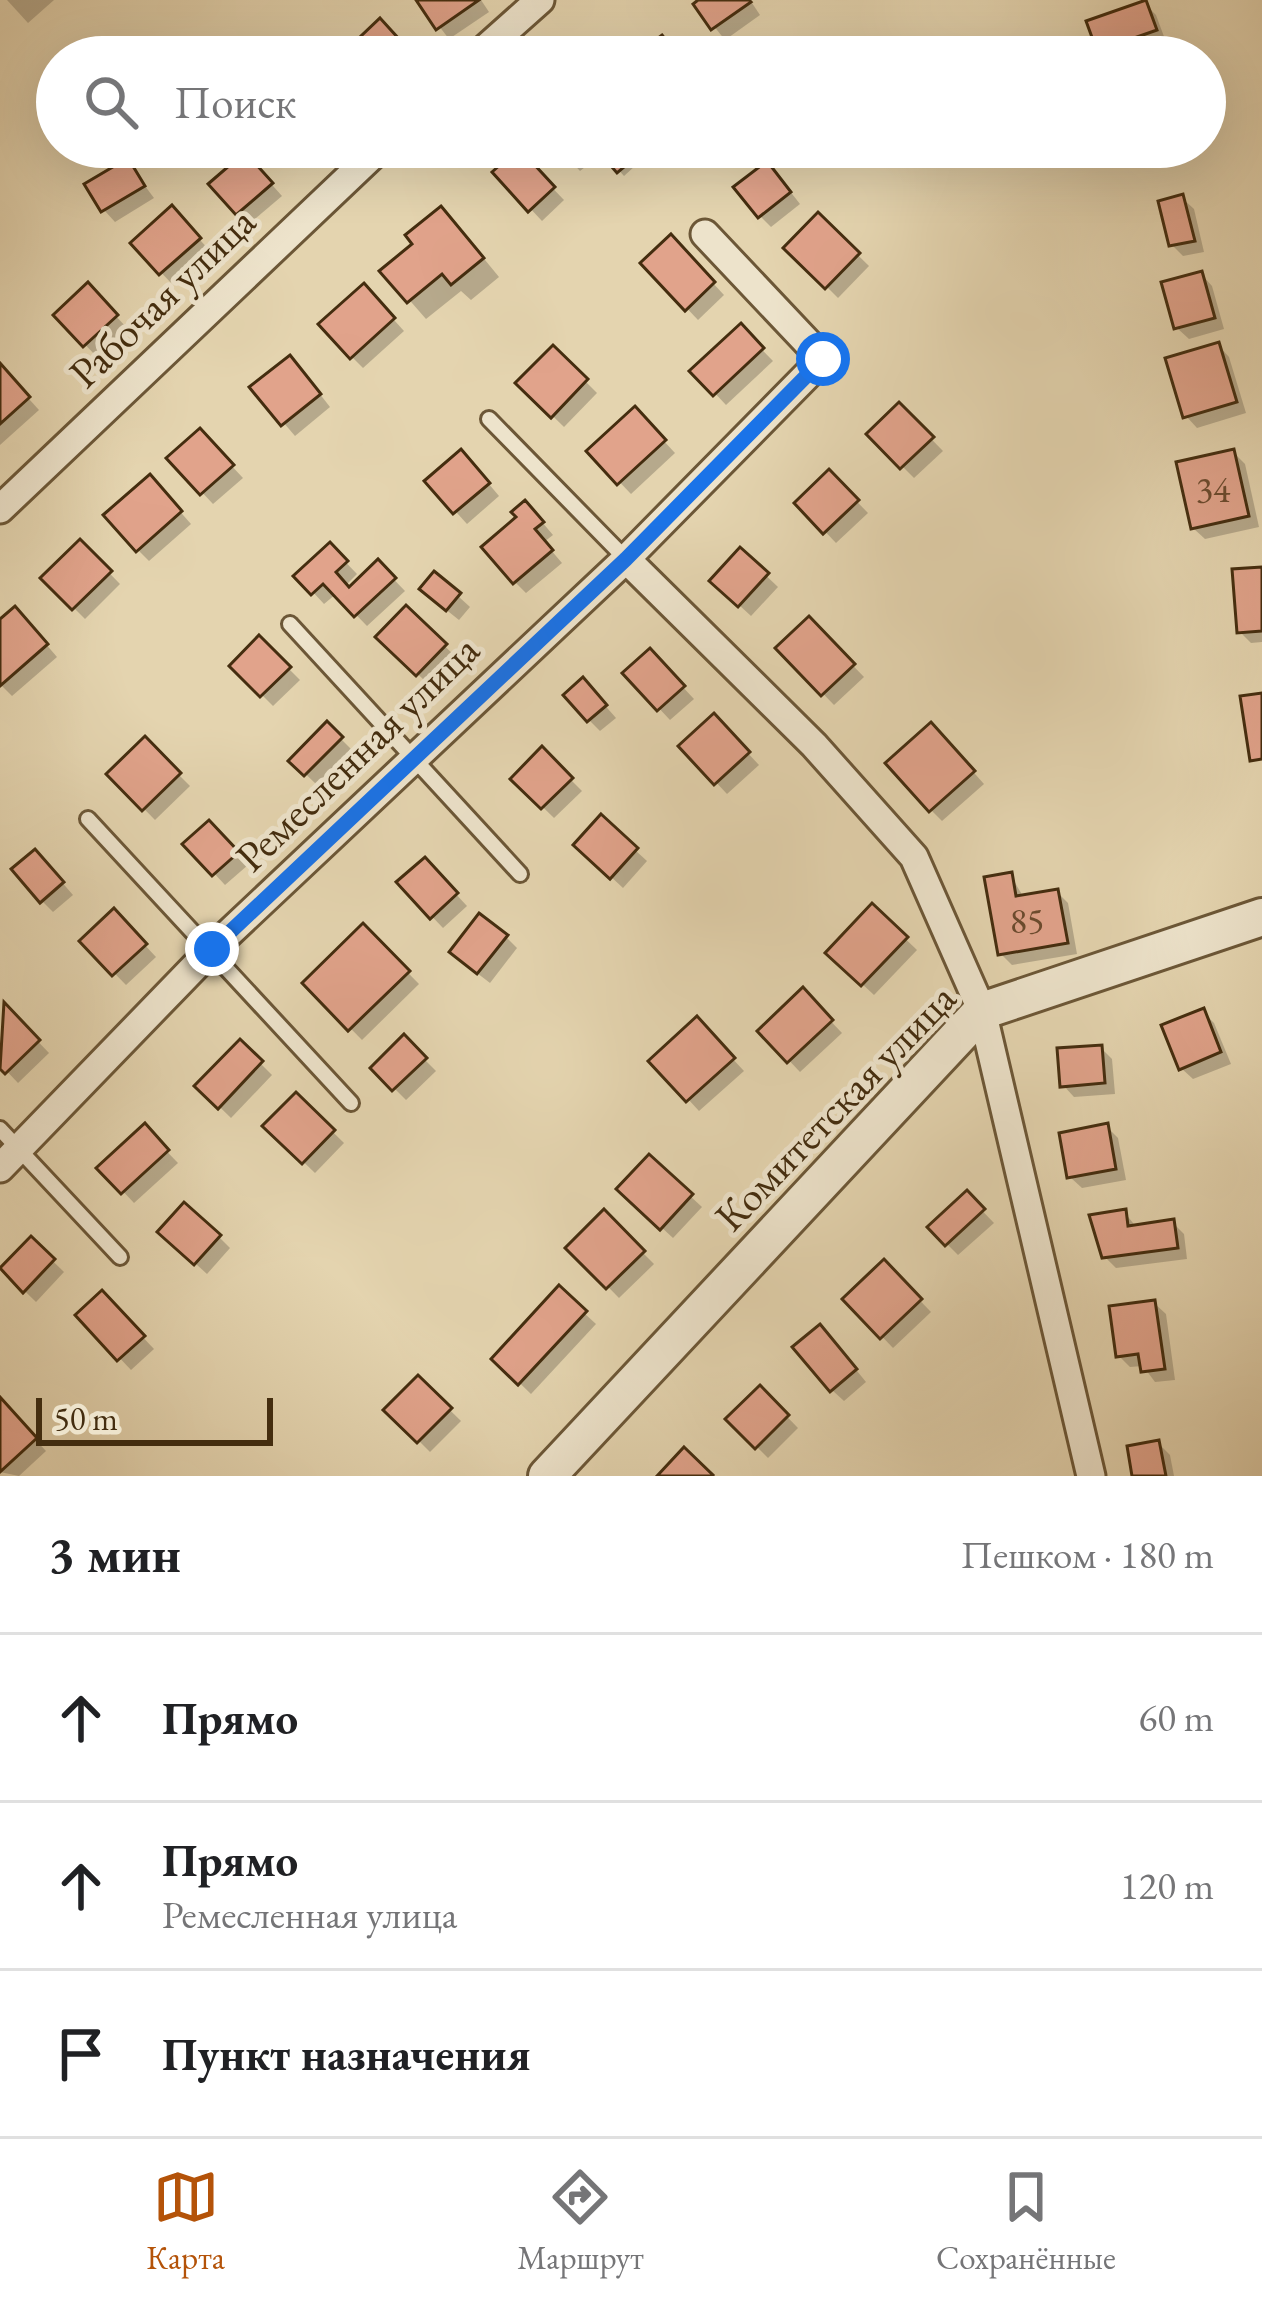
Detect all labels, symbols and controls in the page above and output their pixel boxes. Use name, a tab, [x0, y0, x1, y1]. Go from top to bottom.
search box	[36, 36, 1226, 168]
icon: search	[78, 69, 144, 135]
text: Поиск	[174, 73, 296, 131]
street label: Рабочая улица	[57, 194, 267, 400]
route start	[796, 332, 850, 386]
house number: 34	[1196, 466, 1231, 513]
street label: Ремесленная улица	[223, 623, 491, 883]
house number: 85	[1010, 897, 1044, 944]
route end	[185, 922, 239, 976]
street label: Комитетская улица	[703, 971, 968, 1243]
scale bar	[36, 1392, 273, 1445]
text: 50 m	[54, 1397, 118, 1440]
text: 3 мин	[48, 1521, 181, 1587]
text: Пешком · 180 m	[961, 1529, 1214, 1580]
icon: ahead	[48, 1685, 114, 1751]
text: Прямо	[162, 1689, 298, 1747]
text: 60 m	[1138, 1692, 1214, 1743]
text: Прямо	[162, 1831, 298, 1889]
icon: ahead	[48, 1853, 114, 1919]
text: 120 m	[1120, 1860, 1214, 1911]
text: Ремесленная улица	[162, 1889, 457, 1940]
icon: arrive	[48, 2021, 114, 2087]
text: Пункт назначения	[162, 2025, 531, 2083]
tab: Карта	[146, 2164, 225, 2279]
tab: Маршрут	[517, 2164, 644, 2279]
tab: Сохранённые	[936, 2164, 1116, 2279]

